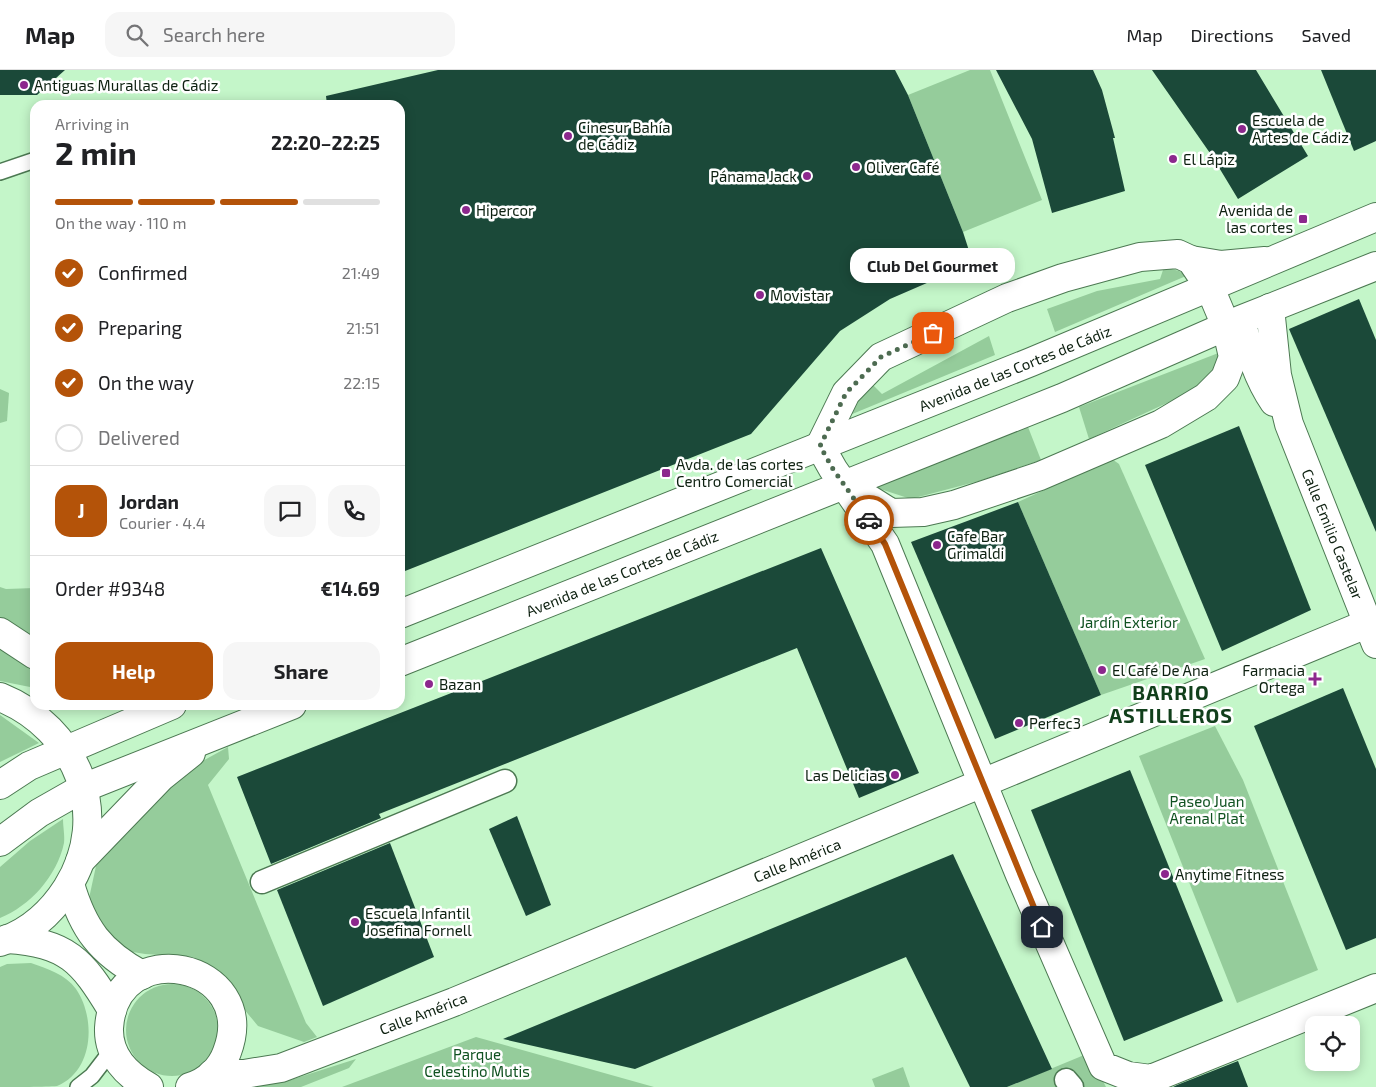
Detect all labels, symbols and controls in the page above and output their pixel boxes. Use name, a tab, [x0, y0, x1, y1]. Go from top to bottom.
search box	[105, 12, 455, 57]
text: Map	[25, 20, 75, 49]
icon: search	[123, 21, 151, 49]
text: Search here	[163, 23, 265, 46]
text: Map	[1126, 24, 1163, 46]
text: Directions	[1191, 24, 1274, 46]
text: Saved	[1302, 24, 1351, 46]
place label: Antiguas Murallas de Cádiz	[34, 76, 218, 94]
marker: Antiguas Murallas de Cádiz	[18, 79, 30, 91]
place label: Escuela de Artes de Cádiz	[1252, 111, 1349, 146]
text: Arriving in	[55, 114, 129, 133]
place label: Cinesur Bahía de Cádiz	[578, 118, 670, 153]
marker: Escuela de Artes de Cádiz	[1236, 123, 1248, 135]
marker: Cinesur Bahía de Cádiz	[562, 130, 574, 142]
text: 22:20–22:25	[271, 131, 380, 154]
text: 2 min	[55, 133, 137, 171]
place label: El Lápiz	[1183, 150, 1235, 168]
marker: El Lápiz	[1167, 153, 1179, 165]
place label: Oliver Café	[866, 158, 940, 176]
marker: Oliver Café	[850, 161, 862, 173]
place label: Pánama Jack	[710, 167, 797, 185]
marker: Pánama Jack	[801, 170, 813, 182]
place label: Hipercor	[476, 201, 534, 219]
place label: Avenida de las cortes	[1219, 201, 1293, 236]
marker: Hipercor	[460, 204, 472, 216]
text: On the way · 110 m	[55, 213, 186, 232]
marker: Avenida de las cortes	[1297, 213, 1309, 225]
callout: Club Del Gourmet	[850, 248, 1016, 283]
text: Club Del Gourmet	[867, 256, 998, 275]
icon: check	[55, 259, 83, 287]
text: Confirmed	[98, 261, 188, 284]
text: 21:49	[342, 263, 380, 282]
place label: Movistar	[770, 286, 831, 304]
marker: Movistar	[754, 289, 766, 301]
pin	[912, 312, 954, 354]
icon: check	[55, 314, 83, 342]
text: Preparing	[98, 316, 182, 339]
text: 21:51	[346, 318, 380, 337]
icon: bag	[919, 319, 947, 347]
street label: Avenida de las Cortes de Cádiz	[916, 321, 1114, 415]
icon: check	[55, 369, 83, 397]
text: On the way	[98, 371, 194, 394]
text: 22:15	[343, 373, 380, 392]
text: Delivered	[98, 426, 180, 449]
place label: Avda. de las cortes Centro Comercial	[676, 455, 803, 490]
street label: Calle Emilio Castelar	[1299, 466, 1367, 602]
marker: Avda. de las cortes Centro Comercial	[660, 467, 672, 479]
button: chat	[264, 485, 316, 537]
button: phone	[328, 485, 380, 537]
text: Jordan	[119, 490, 179, 513]
courier	[844, 495, 894, 545]
text: J	[77, 499, 85, 522]
icon: car	[855, 506, 883, 534]
text: Courier · 4.4	[119, 513, 206, 532]
street label: Avenida de las Cortes de Cádiz	[523, 526, 721, 620]
place label: Cafe Bar Grimaldi	[947, 527, 1004, 562]
marker: Cafe Bar Grimaldi	[931, 539, 943, 551]
text: Order #9348	[55, 577, 165, 600]
text: €14.69	[320, 577, 380, 600]
park label: Jardín Exterior	[1080, 613, 1178, 631]
button: Help	[55, 642, 213, 700]
button: Share	[223, 642, 380, 700]
place label: El Café De Ana	[1112, 661, 1209, 679]
place label: Farmacia Ortega	[1242, 661, 1305, 696]
marker: El Café De Ana	[1096, 664, 1108, 676]
marker: Farmacia Ortega	[1309, 673, 1321, 685]
place label: Bazan	[439, 675, 481, 693]
marker: Bazan	[423, 678, 435, 690]
district label: BARRIO ASTILLEROS	[1109, 680, 1233, 727]
place label: Perfec3	[1029, 714, 1081, 732]
marker: Perfec3	[1013, 717, 1025, 729]
place label: Las Delicias	[805, 766, 885, 784]
marker: Las Delicias	[889, 769, 901, 781]
park label: Paseo Juan Arenal Plat	[1170, 792, 1245, 827]
street label: Calle América	[751, 834, 843, 886]
place label: Anytime Fitness	[1175, 865, 1285, 883]
marker: Anytime Fitness	[1159, 868, 1171, 880]
place label: Escuela Infantil Josefina Fornell	[365, 904, 472, 939]
pin	[1021, 906, 1063, 948]
icon: home	[1028, 913, 1056, 941]
marker: Escuela Infantil Josefina Fornell	[349, 916, 361, 928]
street label: Calle América	[377, 988, 469, 1038]
map controls	[1305, 1016, 1360, 1071]
button: locate	[1305, 1016, 1360, 1071]
park label: Parque Celestino Mutis	[424, 1045, 530, 1080]

